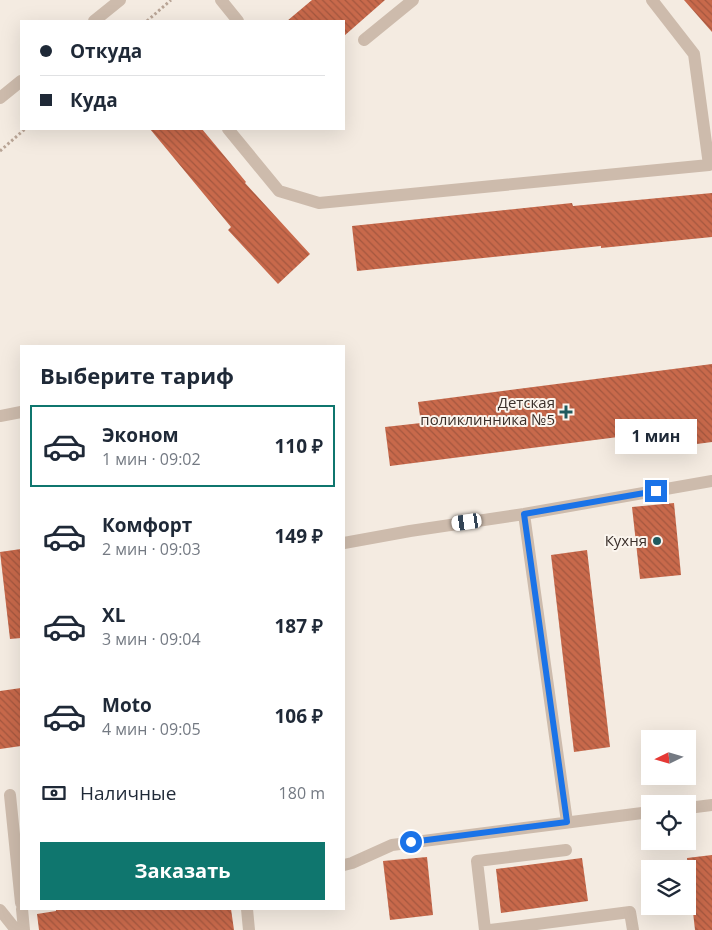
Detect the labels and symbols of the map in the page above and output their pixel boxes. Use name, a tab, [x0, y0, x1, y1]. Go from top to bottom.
place label: Детская поликлинника №5	[420, 392, 555, 429]
marker: Детская поликлинника №5	[559, 405, 573, 419]
callout: 1 мин	[615, 418, 697, 454]
route end	[645, 480, 667, 502]
car	[451, 512, 482, 532]
place label: Кухня	[605, 530, 647, 550]
marker: Кухня	[651, 535, 663, 547]
north arrow	[641, 730, 696, 785]
route start	[400, 831, 422, 853]

